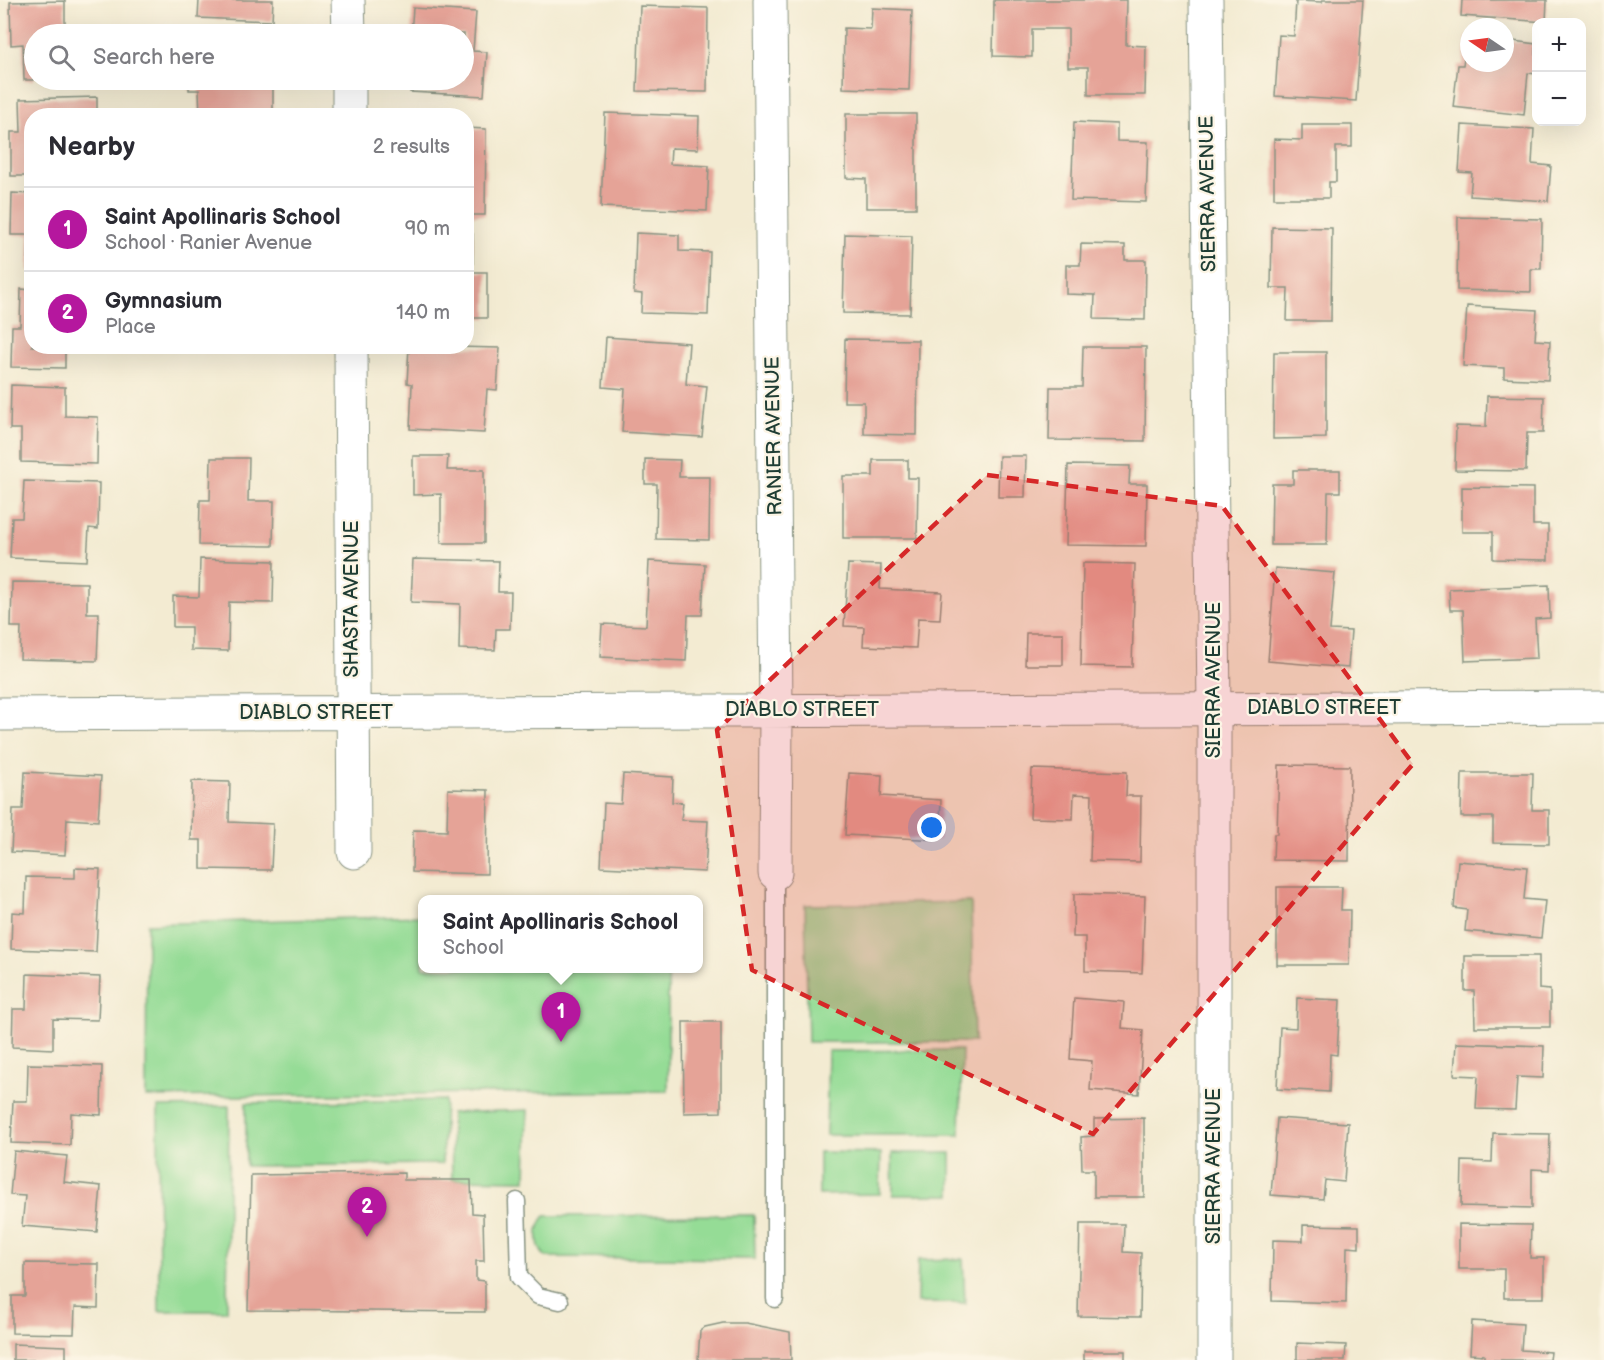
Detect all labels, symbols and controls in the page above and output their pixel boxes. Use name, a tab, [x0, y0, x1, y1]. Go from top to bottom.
north arrow	[1460, 18, 1514, 72]
map controls	[1532, 18, 1586, 126]
button: +	[1532, 18, 1586, 72]
search box	[24, 24, 474, 90]
icon: search	[45, 41, 78, 74]
text: Search here	[93, 44, 215, 71]
button: −	[1532, 72, 1586, 126]
street label: SIERRA AVENUE	[1195, 116, 1221, 272]
text: Nearby	[48, 132, 135, 163]
text: 2 results	[373, 135, 450, 159]
text: Saint Apollinaris School	[105, 204, 340, 231]
text: 1	[63, 217, 72, 241]
text: 90 m	[405, 217, 450, 241]
text: School · Ranier Avenue	[105, 231, 312, 255]
text: Gymnasium	[105, 288, 222, 315]
text: 2	[62, 301, 73, 325]
text: 140 m	[396, 301, 450, 325]
text: Place	[105, 315, 156, 339]
street label: RANIER AVENUE	[761, 356, 787, 516]
street label: SHASTA AVENUE	[340, 520, 364, 678]
street label: SIERRA AVENUE	[1202, 602, 1226, 758]
street label: DIABLO STREET	[1247, 696, 1401, 720]
street label: DIABLO STREET	[725, 698, 879, 722]
street label: DIABLO STREET	[239, 701, 393, 725]
your location	[917, 813, 946, 842]
popup	[418, 895, 703, 973]
text: Saint Apollinaris School	[443, 909, 678, 936]
text: School	[443, 936, 504, 960]
pin: 1	[542, 992, 580, 1042]
street label: SIERRA AVENUE	[1202, 1088, 1226, 1244]
pin: 2	[348, 1188, 386, 1237]

